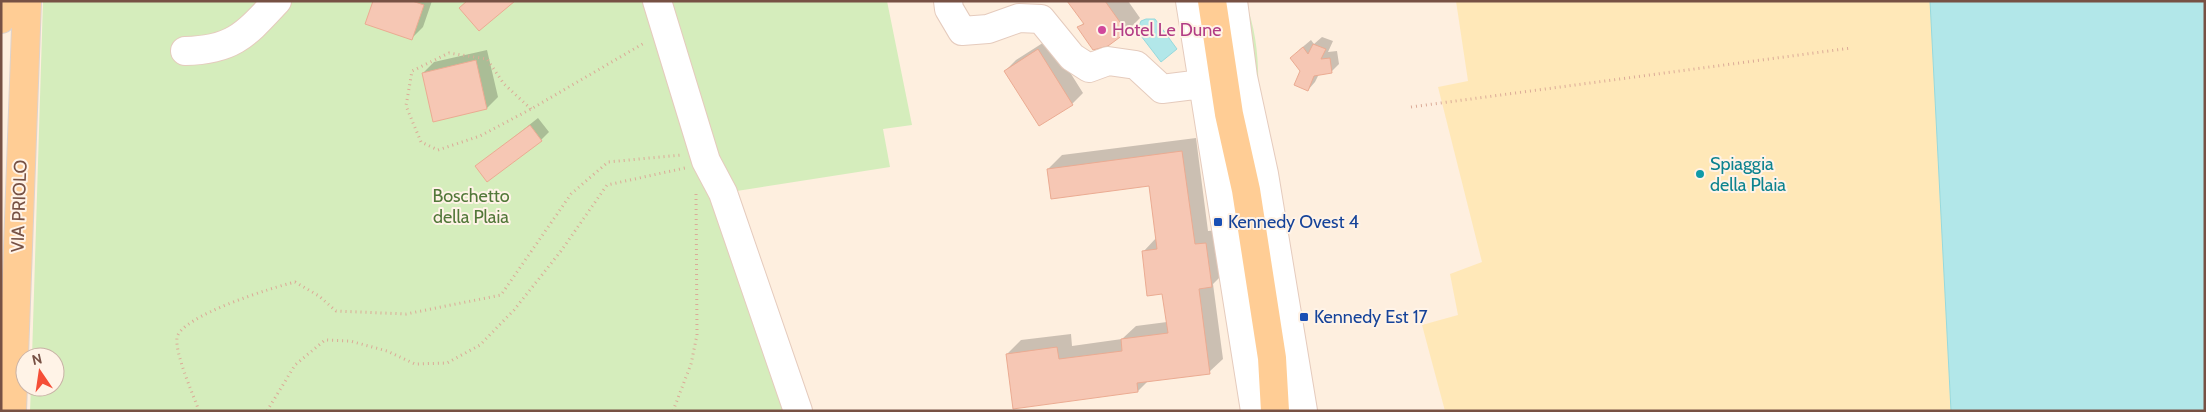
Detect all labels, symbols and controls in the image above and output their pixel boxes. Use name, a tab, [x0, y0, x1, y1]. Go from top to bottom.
place label: Hotel Le Dune	[1112, 19, 1222, 41]
marker: Hotel Le Dune	[1096, 24, 1108, 36]
place label: Spiaggia della Plaia	[1710, 153, 1786, 196]
street label: VIA PRIOLO	[6, 159, 32, 253]
marker: Spiaggia della Plaia	[1694, 168, 1706, 180]
park label: Boschetto della Plaia	[432, 185, 510, 228]
place label: Kennedy Ovest 4	[1228, 211, 1359, 233]
marker: Kennedy Ovest 4	[1212, 216, 1224, 228]
place label: Kennedy Est 17	[1314, 306, 1428, 328]
marker: Kennedy Est 17	[1298, 311, 1310, 323]
north arrow	[15, 347, 65, 397]
text: N	[30, 349, 44, 369]

